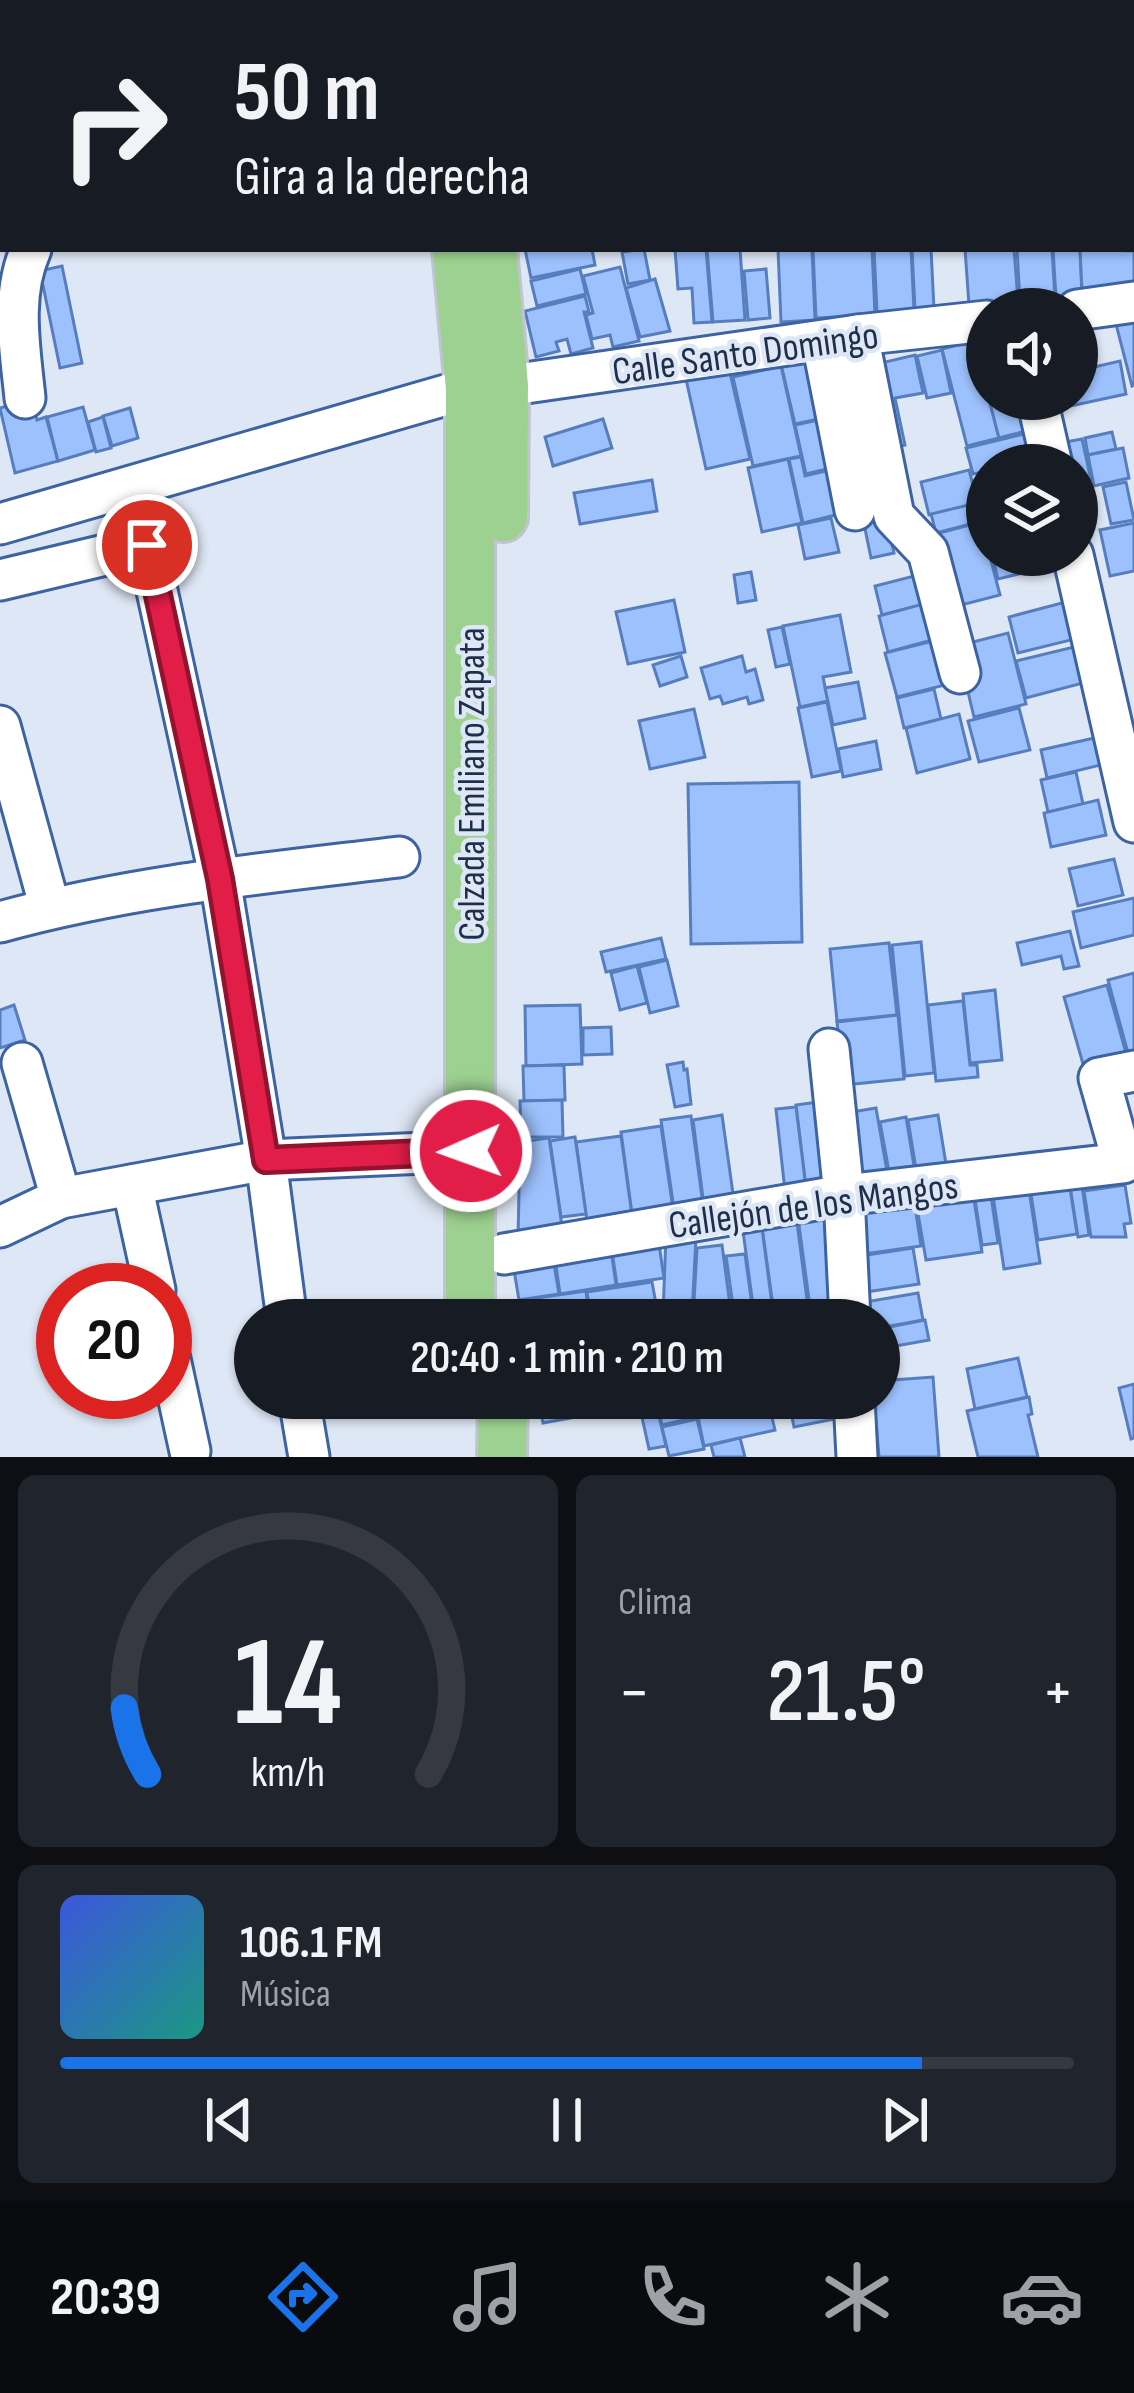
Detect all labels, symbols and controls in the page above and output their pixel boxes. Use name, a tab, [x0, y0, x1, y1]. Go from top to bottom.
text: 50 m	[234, 43, 380, 144]
icon: right	[36, 48, 192, 204]
text: Gira a la derecha	[234, 145, 530, 210]
map controls	[966, 288, 1098, 576]
button: sound	[966, 288, 1098, 420]
street label: Calle Santo Domingo	[609, 313, 881, 396]
button: layers	[966, 444, 1098, 576]
pin	[96, 494, 198, 596]
icon: arrive	[114, 512, 180, 578]
street label: Calzada Emiliano Zapata	[449, 627, 496, 941]
position arrow	[408, 1088, 534, 1214]
street label: Callejón de los Mangos	[666, 1163, 961, 1250]
speed limit sign: 20	[36, 1263, 192, 1419]
text: 20:40 · 1 min · 210 m	[410, 1331, 724, 1386]
text: Clima	[618, 1579, 692, 1626]
text: 14	[234, 1611, 342, 1760]
text: 21.5°	[766, 1639, 926, 1747]
text: −	[618, 1654, 650, 1733]
text: +	[1042, 1654, 1074, 1733]
text: km/h	[251, 1747, 325, 1799]
text: 106.1 FM	[240, 1916, 382, 1971]
text: Música	[240, 1971, 331, 2018]
icon: previous	[196, 2087, 262, 2153]
icon: pause	[534, 2087, 600, 2153]
icon: next	[872, 2087, 938, 2153]
icon: directions	[261, 2255, 345, 2339]
icon: music	[446, 2255, 530, 2339]
icon: phone	[631, 2255, 715, 2339]
icon: climate	[815, 2255, 899, 2339]
icon: car	[1000, 2255, 1084, 2339]
text: 20:39	[50, 2265, 161, 2330]

